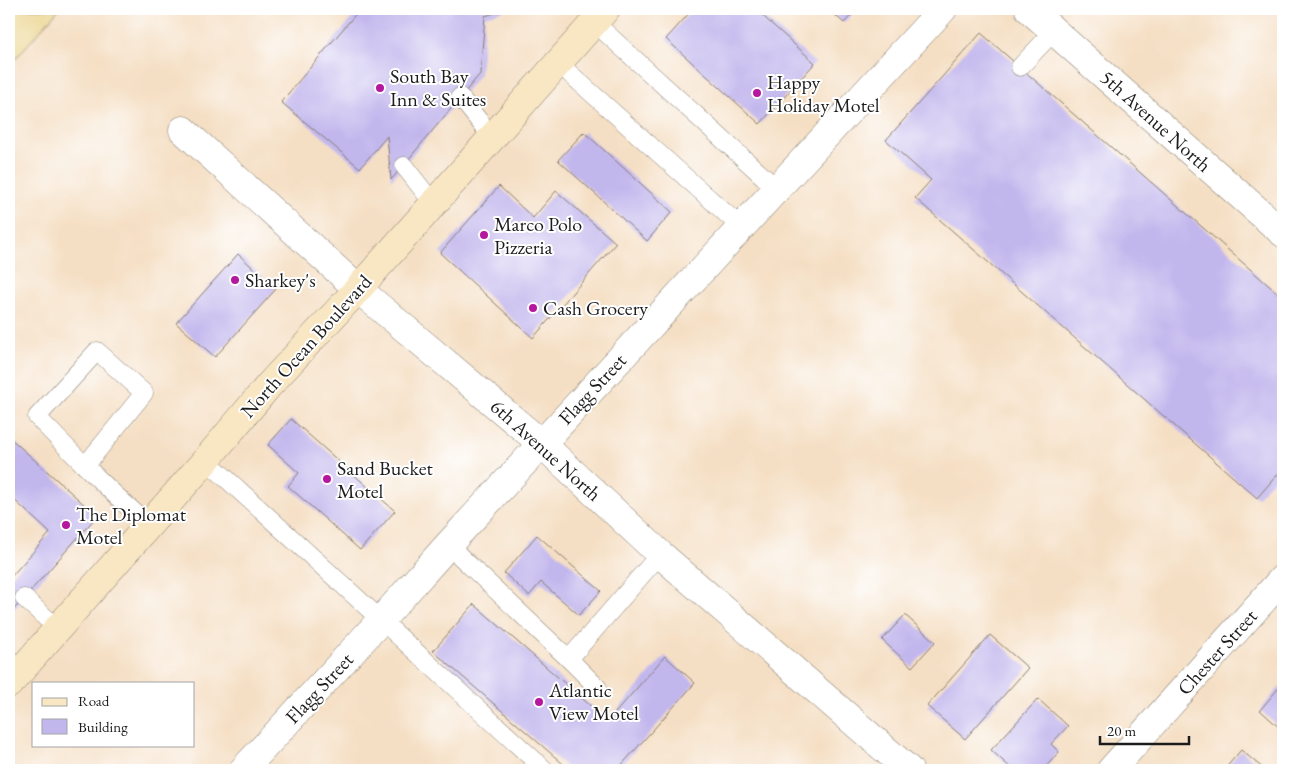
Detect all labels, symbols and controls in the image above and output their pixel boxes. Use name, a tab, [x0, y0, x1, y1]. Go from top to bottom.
place label: South Bay Inn & Suites	[390, 63, 486, 112]
street label: 5th Avenue North	[1095, 64, 1217, 178]
place label: Happy Holiday Motel	[767, 69, 880, 118]
marker: South Bay Inn & Suites	[374, 82, 386, 94]
marker: Happy Holiday Motel	[751, 87, 763, 99]
place label: Marco Polo Pizzeria	[494, 211, 582, 260]
marker: Marco Polo Pizzeria	[478, 229, 490, 241]
place label: Sharkey's	[245, 267, 316, 293]
street label: North Ocean Boulevard	[235, 268, 378, 423]
marker: Sharkey's	[229, 274, 241, 286]
place label: Cash Grocery	[543, 295, 648, 321]
marker: Cash Grocery	[527, 302, 539, 314]
street label: Flagg Street	[552, 347, 632, 430]
street label: 6th Avenue North	[485, 393, 607, 507]
place label: Sand Bucket Motel	[337, 455, 434, 504]
marker: Sand Bucket Motel	[321, 473, 333, 485]
place label: The Diplomat Motel	[76, 501, 187, 550]
marker: The Diplomat Motel	[60, 519, 72, 531]
street label: Chester Street	[1171, 603, 1263, 701]
street label: Flagg Street	[279, 646, 359, 729]
place label: Atlantic View Motel	[548, 677, 639, 726]
legend	[32, 682, 195, 746]
text: Road	[78, 691, 110, 710]
marker: Atlantic View Motel	[533, 696, 545, 708]
scale bar	[1100, 714, 1188, 746]
text: Building	[78, 717, 128, 736]
text: 20 m	[1107, 721, 1136, 740]

